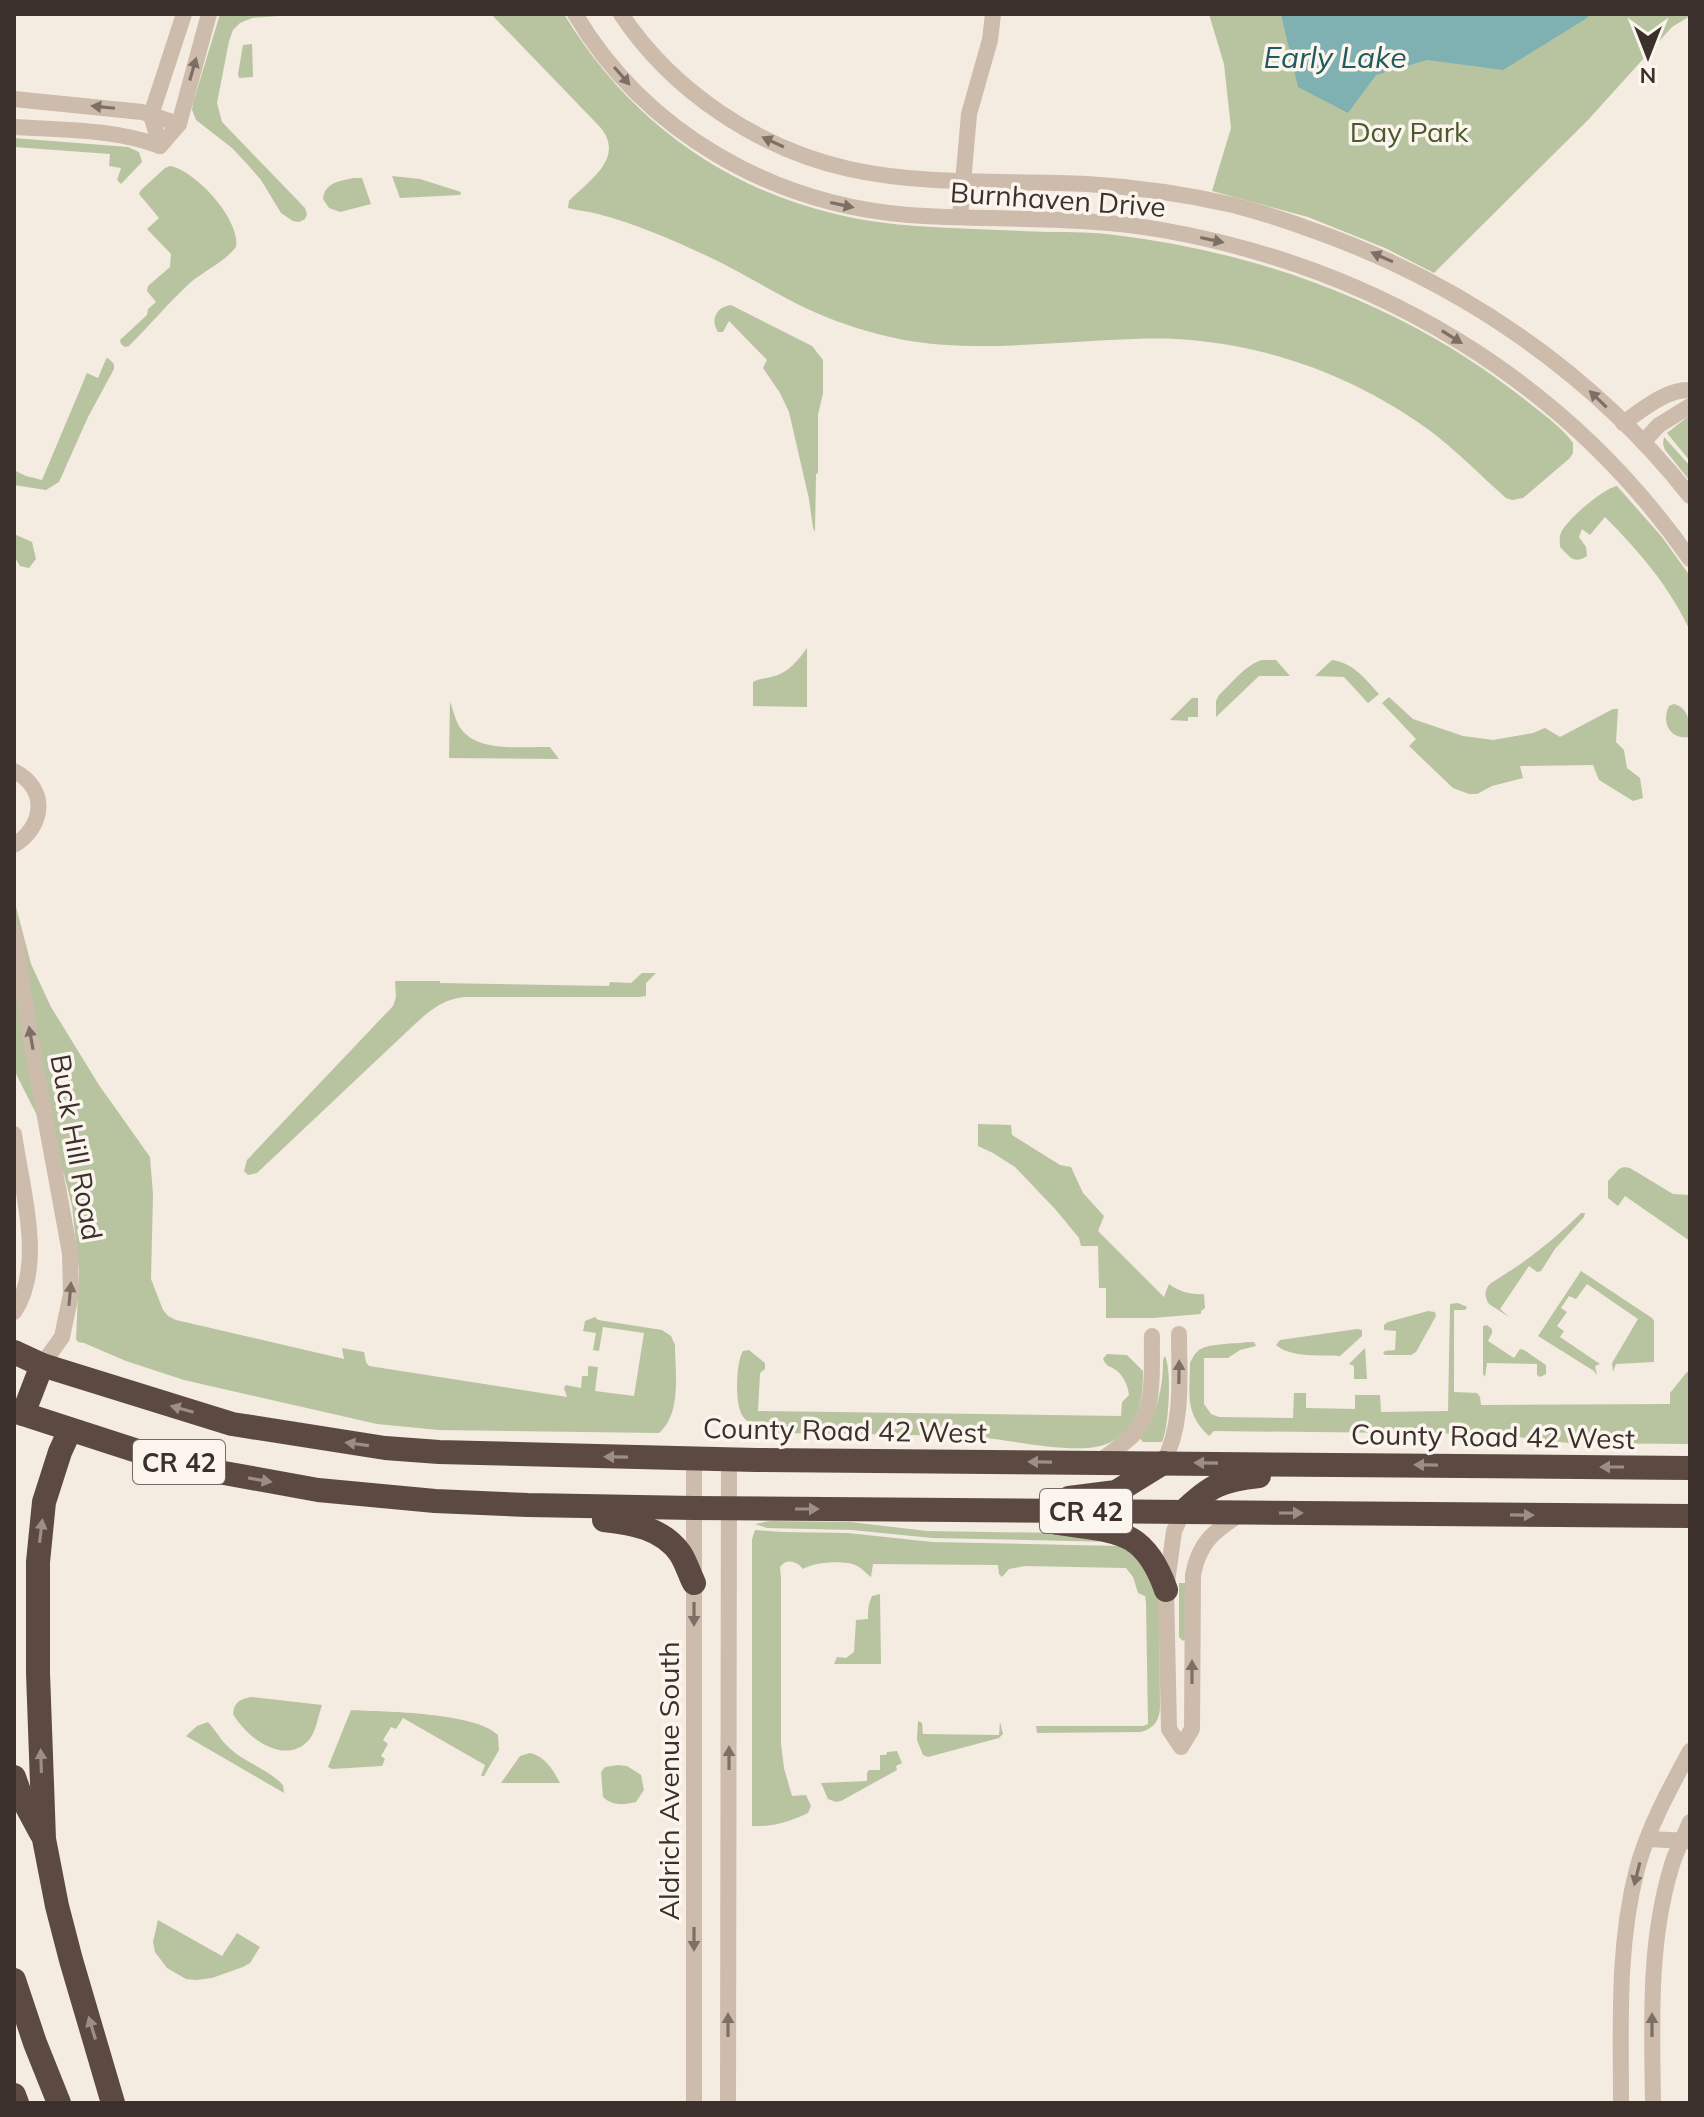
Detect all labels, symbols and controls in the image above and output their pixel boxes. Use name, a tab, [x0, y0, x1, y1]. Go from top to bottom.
north arrow	[1608, 16, 1688, 96]
water label: Early Lake	[1264, 38, 1406, 76]
one-way arrow	[188, 56, 200, 81]
text: N	[1640, 62, 1656, 90]
one-way arrow	[612, 67, 630, 86]
one-way arrow	[90, 101, 115, 114]
park label: Day Park	[1350, 114, 1469, 149]
one-way arrow	[762, 135, 785, 149]
street label: Burnhaven Drive	[949, 174, 1167, 224]
one-way arrow	[830, 199, 855, 212]
one-way arrow	[1199, 234, 1224, 247]
one-way arrow	[1370, 250, 1393, 263]
one-way arrow	[1441, 329, 1463, 343]
one-way arrow	[1589, 390, 1608, 409]
one-way arrow	[24, 1025, 37, 1050]
street label: Buck Hill Road	[43, 1051, 111, 1243]
one-way arrow	[63, 1282, 76, 1307]
one-way arrow	[1173, 1359, 1185, 1384]
one-way arrow	[170, 1403, 195, 1415]
street label: County Road 42 West	[703, 1410, 987, 1450]
street label: County Road 42 West	[1351, 1416, 1635, 1456]
one-way arrow	[344, 1437, 369, 1450]
road number: CR 42	[133, 1440, 225, 1484]
one-way arrow	[603, 1451, 628, 1464]
one-way arrow	[1027, 1456, 1052, 1468]
one-way arrow	[1193, 1457, 1218, 1470]
one-way arrow	[1413, 1459, 1438, 1472]
one-way arrow	[1599, 1461, 1624, 1473]
one-way arrow	[247, 1474, 272, 1486]
road number: CR 42	[1040, 1489, 1132, 1533]
one-way arrow	[795, 1502, 820, 1515]
one-way arrow	[1279, 1507, 1304, 1519]
one-way arrow	[1510, 1509, 1535, 1521]
one-way arrow	[34, 1518, 47, 1543]
one-way arrow	[688, 1602, 700, 1627]
street label: Aldrich Avenue South	[651, 1641, 686, 1921]
one-way arrow	[1186, 1659, 1198, 1684]
one-way arrow	[722, 1745, 735, 1770]
one-way arrow	[35, 1748, 48, 1773]
one-way arrow	[1630, 1861, 1643, 1886]
one-way arrow	[688, 1927, 700, 1952]
one-way arrow	[722, 2012, 734, 2037]
one-way arrow	[1646, 2012, 1659, 2037]
one-way arrow	[85, 2016, 98, 2040]

